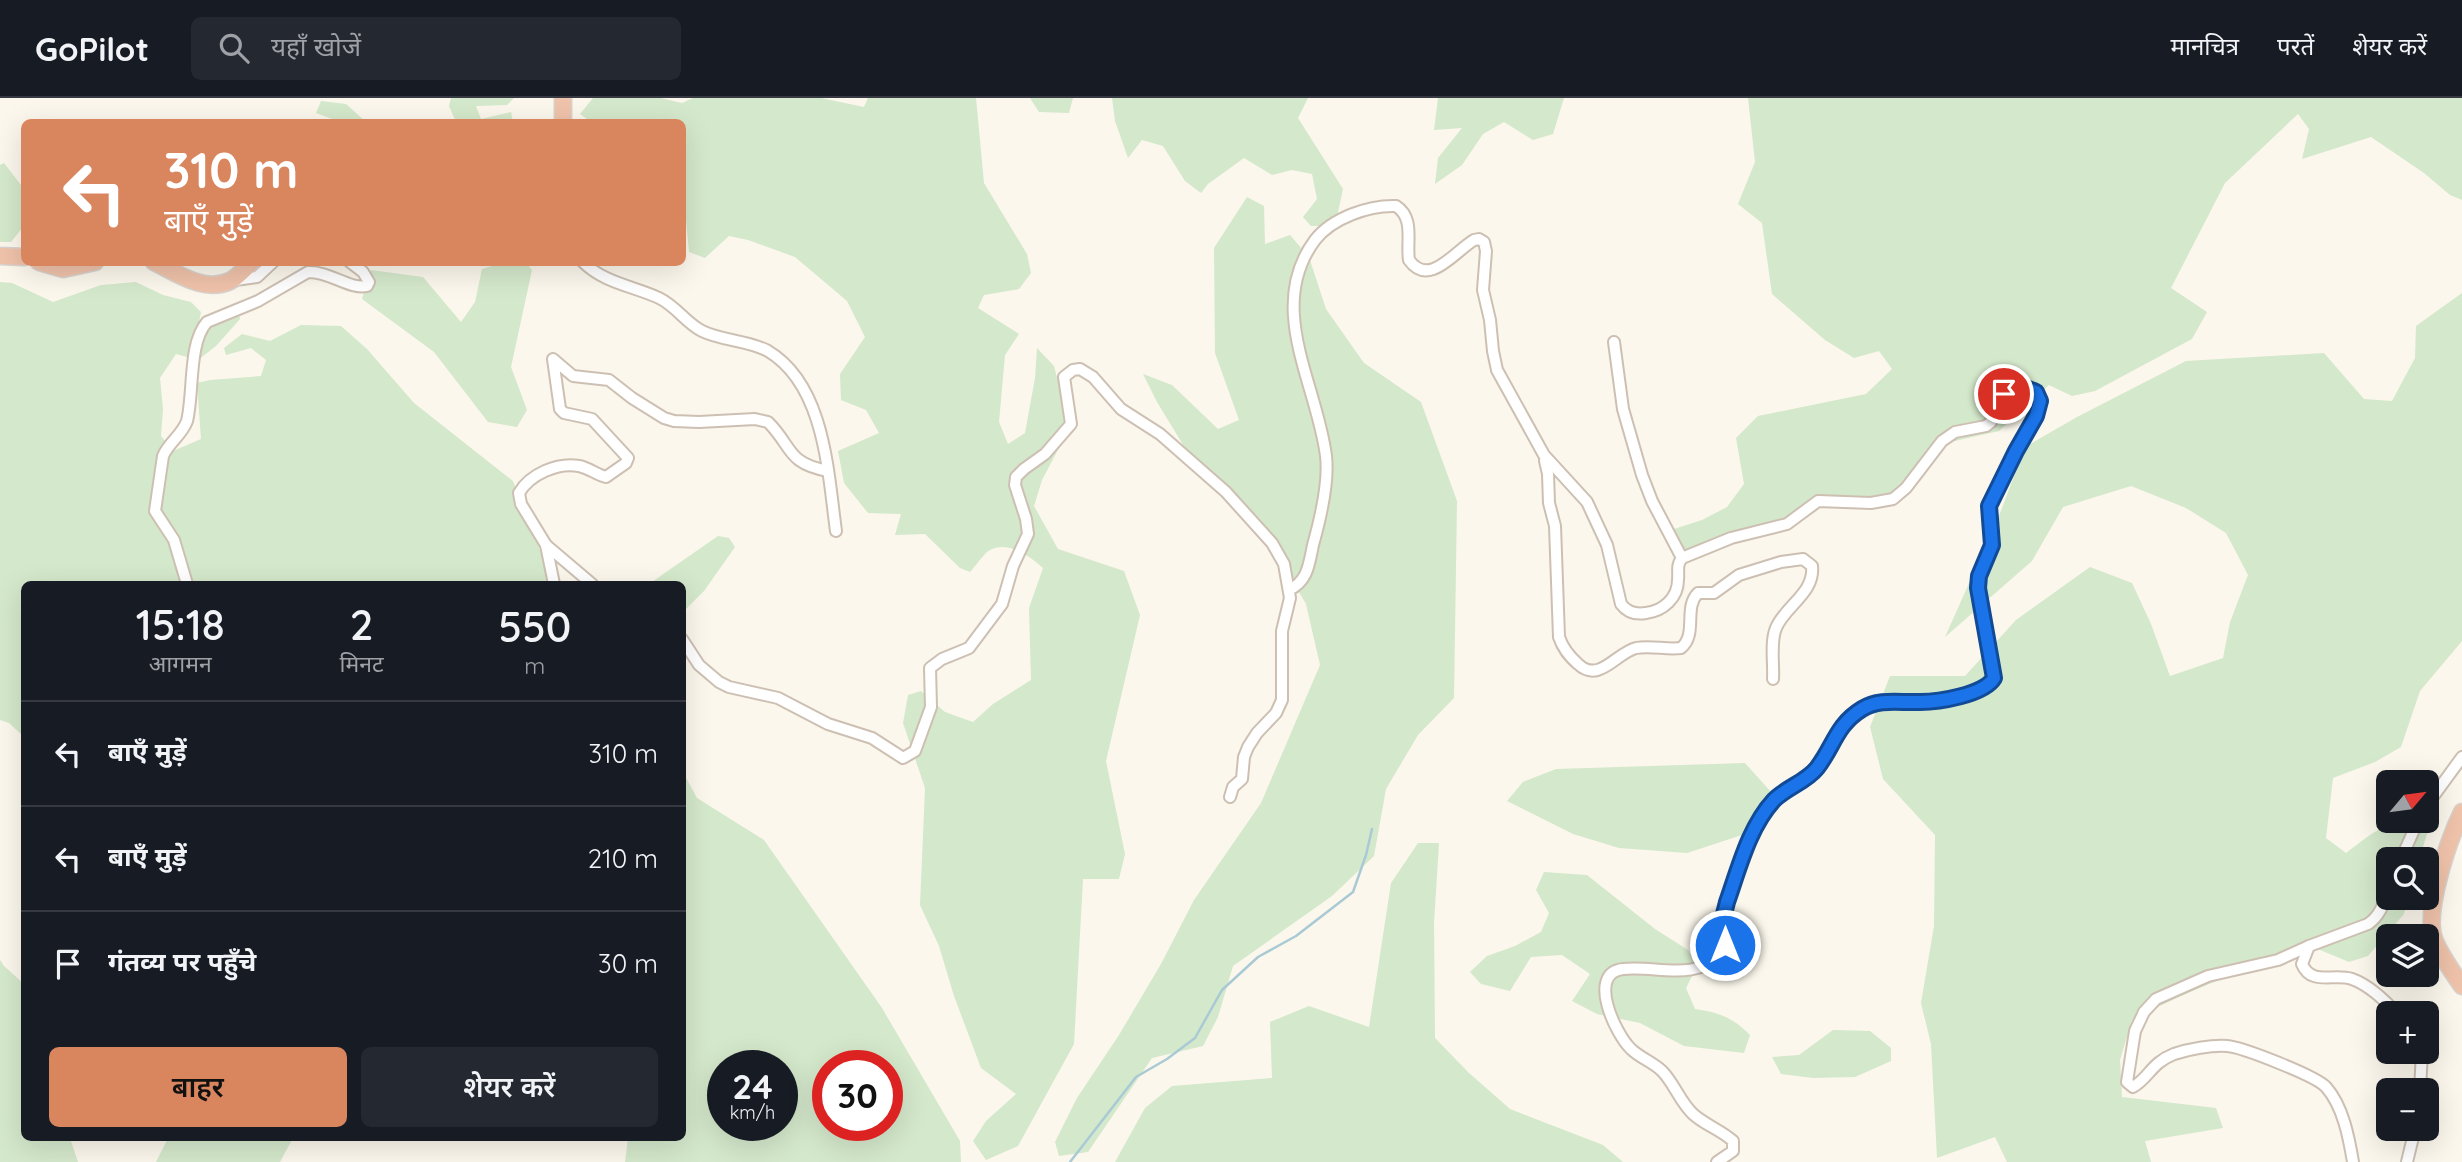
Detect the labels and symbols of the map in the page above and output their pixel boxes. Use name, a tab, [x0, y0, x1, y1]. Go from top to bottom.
pin	[1974, 364, 2034, 424]
north arrow	[2376, 770, 2440, 833]
position arrow	[1688, 908, 1762, 982]
speed limit sign: 30	[812, 1050, 903, 1141]

